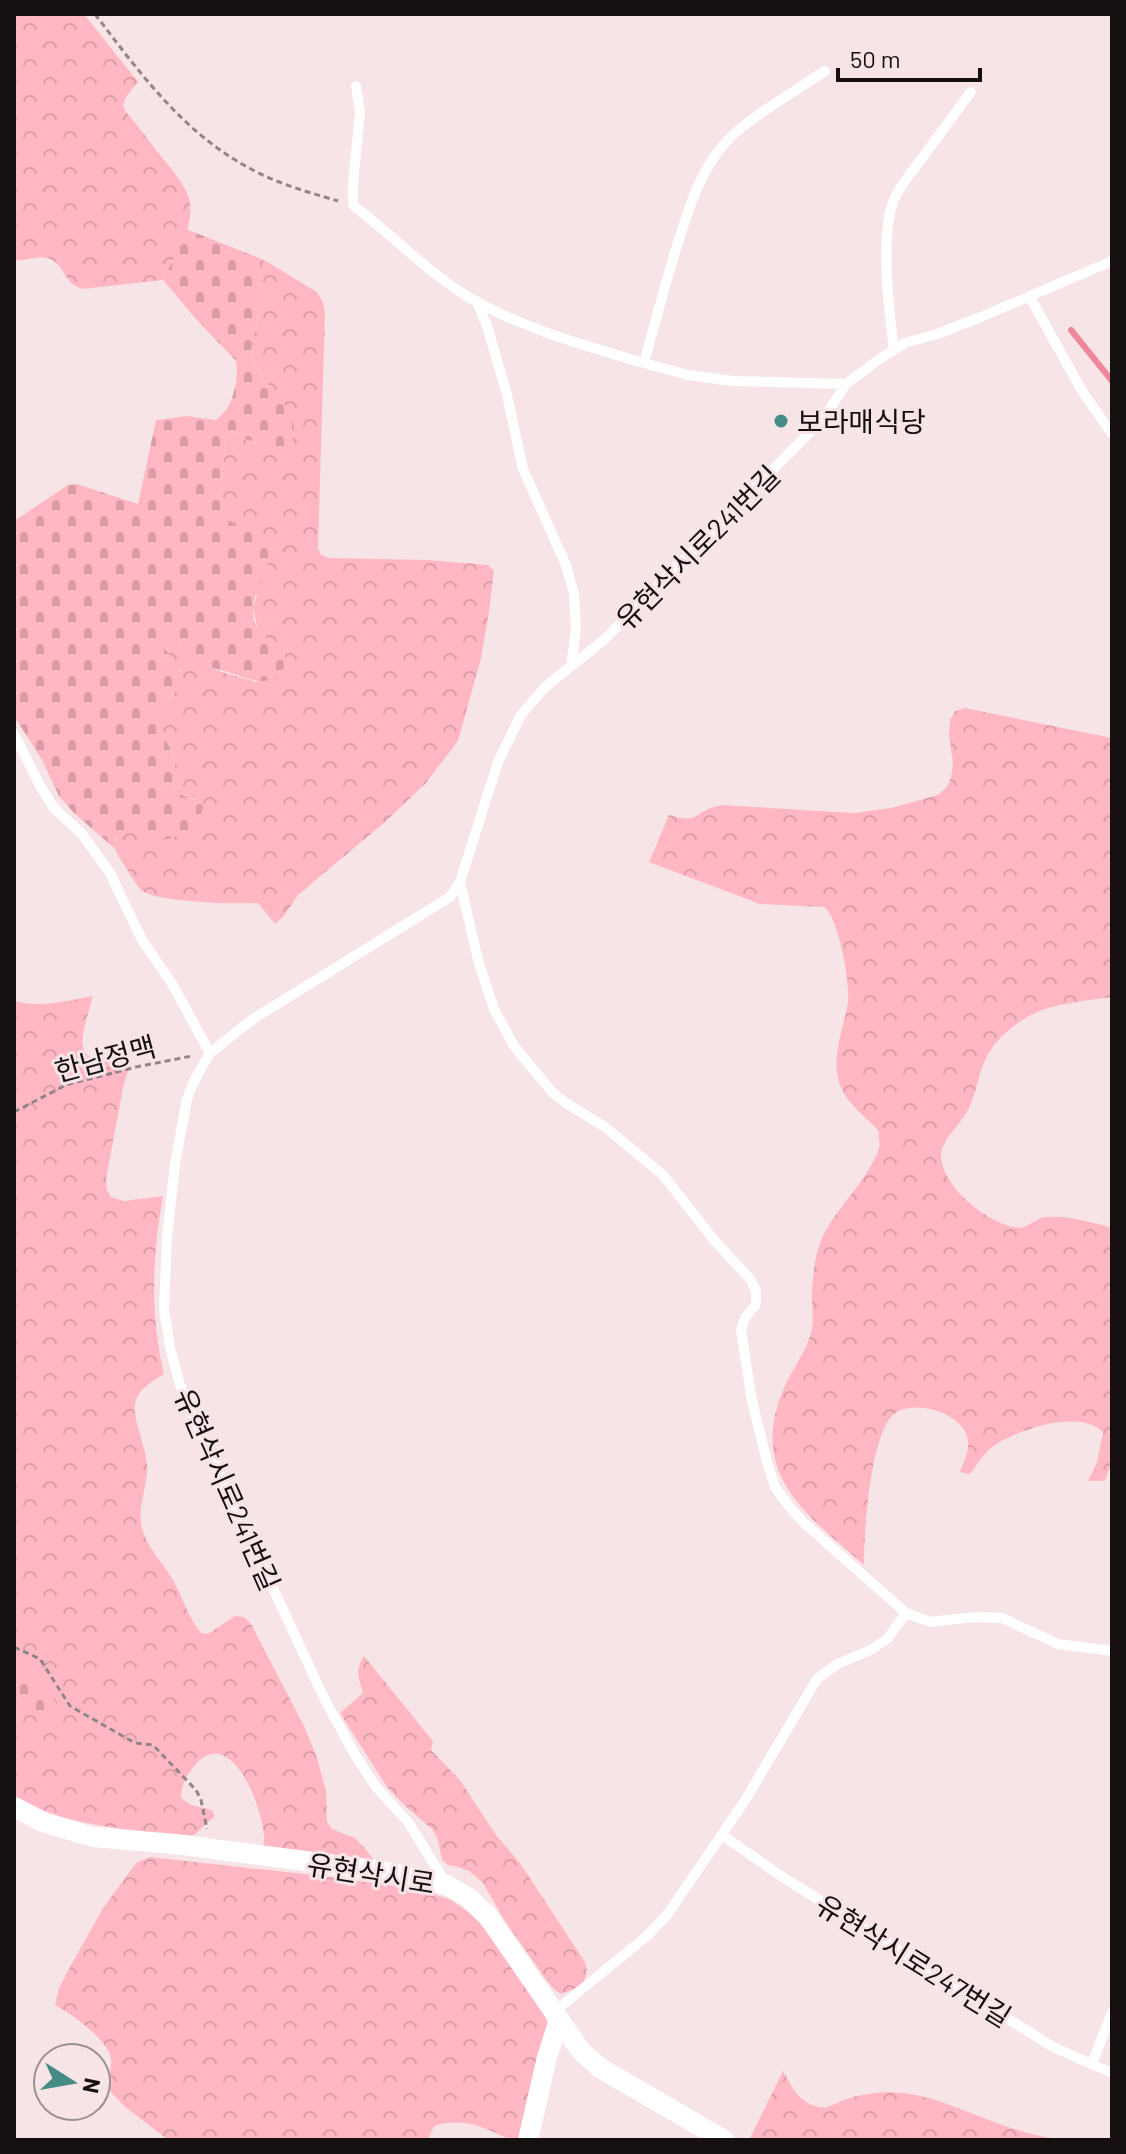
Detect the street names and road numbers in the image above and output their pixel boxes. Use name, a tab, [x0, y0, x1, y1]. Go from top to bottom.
street label: 유현삭시로241번길	[608, 458, 786, 636]
street label: 한남정맥	[51, 1028, 159, 1088]
street label: 유현삭시로241번길	[168, 1383, 288, 1595]
street label: 유현삭시로	[305, 1846, 437, 1900]
street label: 유현삭시로247번길	[810, 1886, 1018, 2034]

